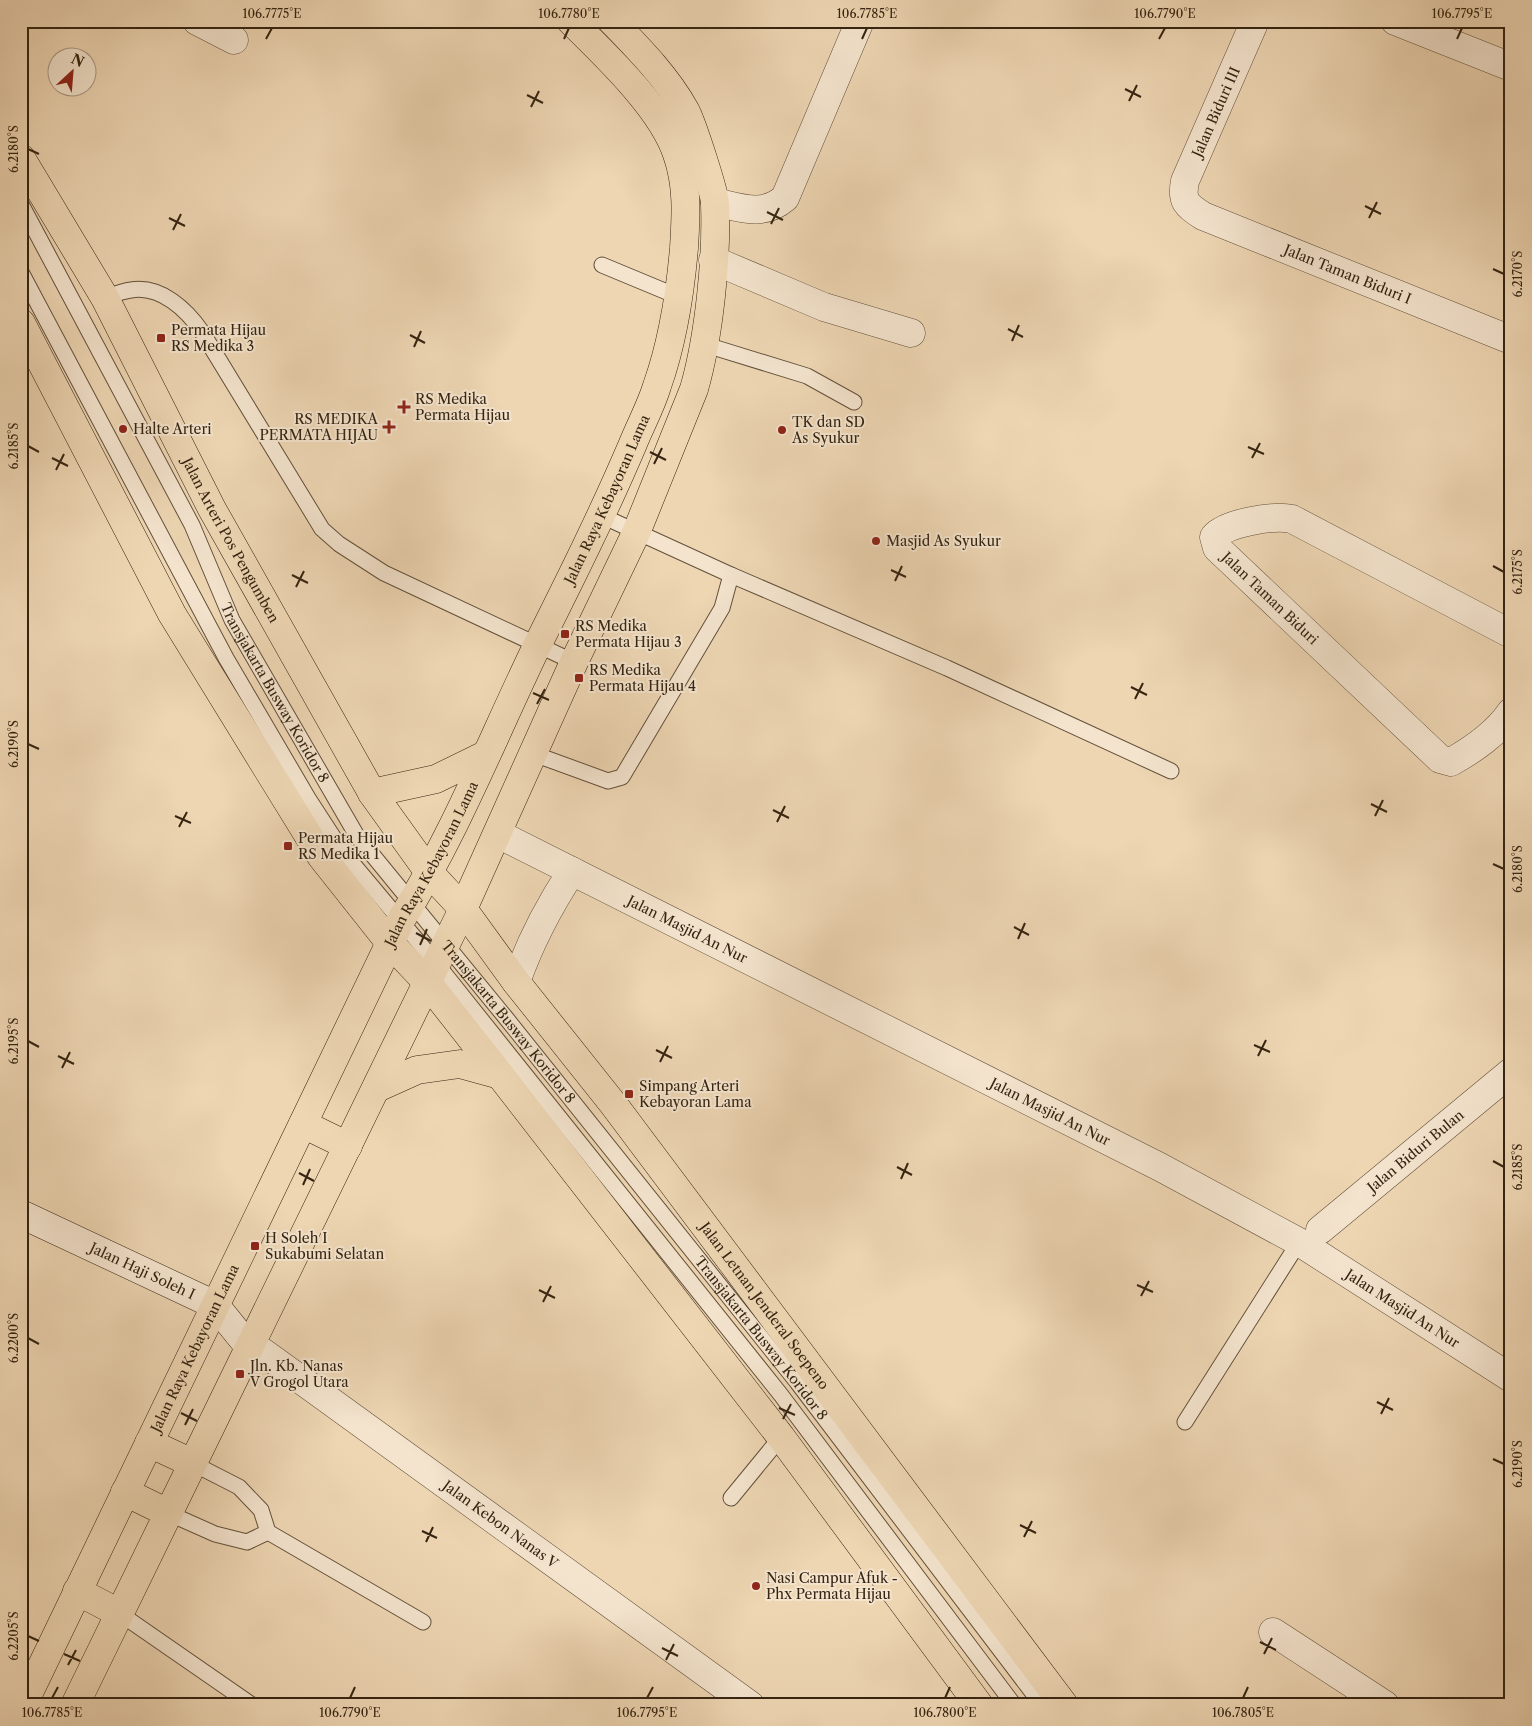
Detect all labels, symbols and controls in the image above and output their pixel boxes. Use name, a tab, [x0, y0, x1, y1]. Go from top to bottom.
text: 106.7775°E	[242, 6, 302, 21]
text: 106.7780°E	[538, 6, 600, 21]
text: 106.7785°E	[837, 6, 897, 21]
text: 106.7790°E	[1134, 6, 1196, 21]
text: 106.7795°E	[1432, 6, 1492, 21]
north arrow	[48, 48, 98, 98]
text: N	[68, 50, 87, 71]
street label: Jalan Biduri III	[1187, 64, 1244, 162]
text: 6.2180°S	[6, 125, 21, 173]
street label: Jalan Taman Biduri I	[1279, 240, 1414, 308]
text: 6.2170°S	[1510, 251, 1525, 297]
place label: Permata Hijau RS Medika 3	[171, 321, 267, 355]
marker: Permata Hijau RS Medika 3	[155, 332, 167, 344]
place label: RS Medika Permata Hijau	[415, 390, 511, 424]
marker: RS Medika Permata Hijau	[397, 400, 411, 414]
place label: RS MEDIKA PERMATA HIJAU	[260, 410, 379, 444]
street label: Jalan Raya Kebayoran Lama	[559, 411, 654, 589]
place label: TK dan SD As Syukur	[791, 413, 865, 447]
place label: Halte Arteri	[133, 420, 212, 438]
marker: RS MEDIKA PERMATA HIJAU	[382, 420, 396, 434]
text: 6.2185°S	[6, 423, 21, 469]
marker: Halte Arteri	[117, 423, 129, 435]
marker: TK dan SD As Syukur	[776, 424, 788, 436]
street label: Jalan Arteri Pos Pengumben	[177, 453, 283, 626]
place label: Masjid As Syukur	[886, 532, 1001, 550]
marker: Masjid As Syukur	[870, 535, 882, 547]
street label: Jalan Taman Biduri	[1216, 547, 1322, 648]
text: 6.2175°S	[1510, 549, 1525, 595]
street label: Transjakarta Busway Koridor 8	[217, 600, 333, 786]
place label: RS Medika Permata Hijau 3	[575, 617, 682, 651]
marker: RS Medika Permata Hijau 3	[559, 628, 571, 640]
place label: RS Medika Permata Hijau 4	[589, 661, 696, 695]
marker: RS Medika Permata Hijau 4	[573, 672, 585, 684]
text: 6.2190°S	[6, 720, 21, 768]
street label: Jalan Raya Kebayoran Lama	[380, 778, 482, 951]
place label: Permata Hijau RS Medika 1	[298, 829, 394, 863]
marker: Permata Hijau RS Medika 1	[282, 840, 294, 852]
text: 6.2180°S	[1510, 845, 1525, 893]
street label: Jalan Masjid An Nur	[622, 891, 751, 967]
street label: Transjakarta Busway Koridor 8	[437, 937, 579, 1107]
text: 6.2195°S	[6, 1018, 21, 1064]
street label: Jalan Masjid An Nur	[985, 1073, 1113, 1150]
place label: Simpang Arteri Kebayoran Lama	[639, 1077, 752, 1111]
marker: Simpang Arteri Kebayoran Lama	[623, 1088, 635, 1100]
street label: Jalan Biduri Bulan	[1362, 1106, 1468, 1197]
text: 6.2185°S	[1510, 1144, 1525, 1190]
street label: Jalan Letnan Jenderal Soepeno	[695, 1217, 833, 1393]
place label: H Soleh I Sukabumi Selatan	[265, 1229, 384, 1263]
street label: Jalan Haji Soleh I	[85, 1238, 198, 1303]
marker: H Soleh I Sukabumi Selatan	[249, 1240, 261, 1252]
street label: Transjakarta Busway Koridor 8	[691, 1253, 832, 1424]
street label: Jalan Raya Kebayoran Lama	[146, 1261, 243, 1437]
street label: Jalan Masjid An Nur	[1340, 1264, 1463, 1352]
text: 6.2200°S	[6, 1313, 21, 1363]
place label: Jln. Kb. Nanas V Grogol Utara	[248, 1357, 349, 1391]
marker: Jln. Kb. Nanas V Grogol Utara	[234, 1368, 246, 1380]
text: 6.2190°S	[1510, 1440, 1525, 1488]
street label: Jalan Kebon Nanas V	[437, 1475, 562, 1573]
place label: Nasi Campur Afuk - Phx Permata Hijau	[766, 1569, 898, 1603]
marker: Nasi Campur Afuk - Phx Permata Hijau	[750, 1580, 762, 1592]
text: 6.2205°S	[6, 1611, 21, 1661]
text: 106.7785°E	[22, 1705, 82, 1720]
text: 106.7790°E	[319, 1705, 381, 1720]
text: 106.7795°E	[617, 1705, 677, 1720]
text: 106.7800°E	[913, 1705, 977, 1720]
text: 106.7805°E	[1212, 1705, 1274, 1720]

